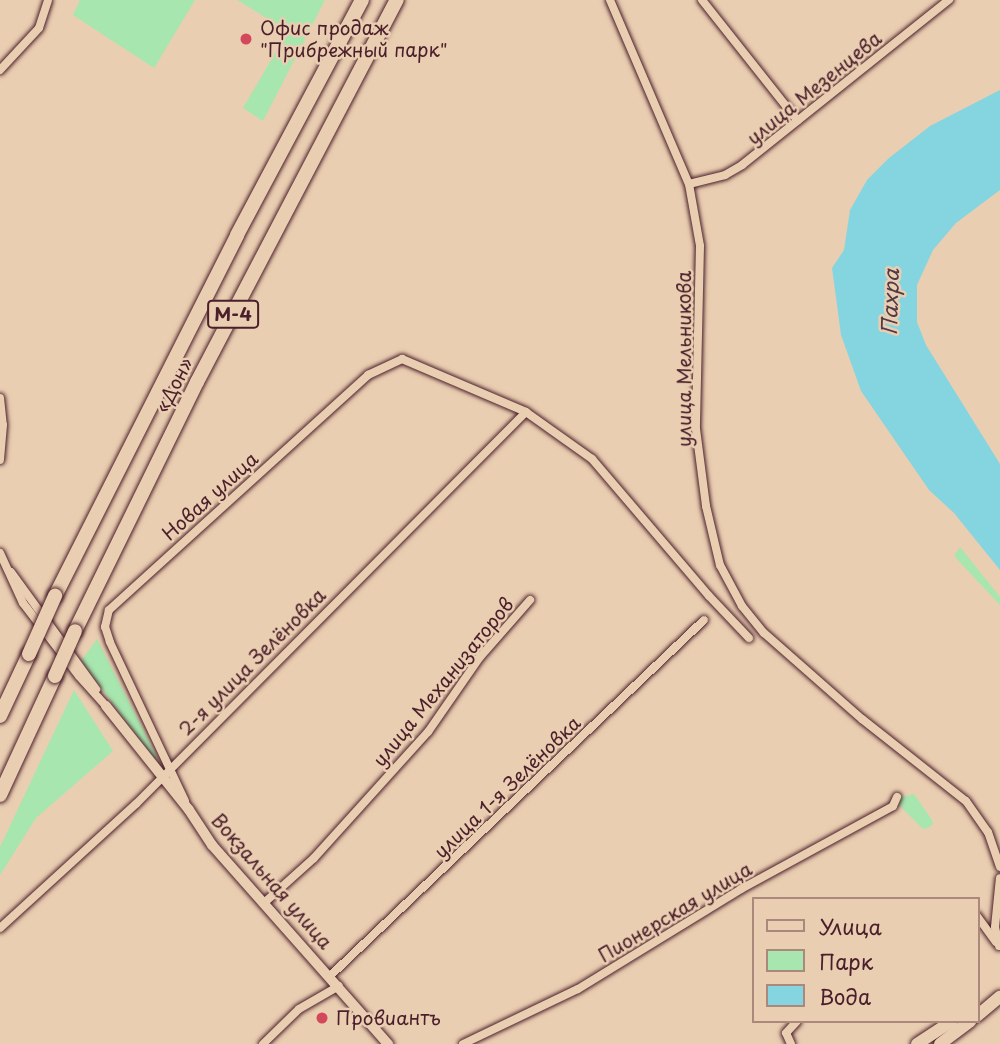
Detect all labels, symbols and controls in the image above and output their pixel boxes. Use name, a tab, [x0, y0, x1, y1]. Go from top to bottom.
place label: Офис продаж "Прибрежный парк"	[260, 17, 448, 61]
street label: улица Мезенцева	[742, 26, 886, 150]
marker: Офис продаж "Прибрежный парк"	[238, 31, 254, 47]
water label: Пахра	[875, 268, 903, 336]
street label: улица Мельникова	[673, 270, 695, 448]
road number: М-4	[207, 300, 259, 328]
street label: «Дон»	[150, 354, 198, 416]
street label: Новая улица	[157, 447, 263, 545]
street label: 2-я улица Зелёновка	[173, 583, 331, 741]
street label: улица Механизаторов	[368, 593, 518, 771]
street label: улица 1-я Зелёновка	[429, 711, 585, 863]
street label: Вокзальная улица	[207, 808, 337, 954]
street label: Пионерская улица	[594, 857, 756, 967]
legend	[752, 897, 979, 1023]
text: Улица	[819, 910, 882, 942]
text: Парк	[819, 945, 873, 977]
text: Вода	[819, 980, 871, 1012]
place label: Провиантъ	[336, 1007, 441, 1029]
marker: Провиантъ	[314, 1010, 330, 1026]

